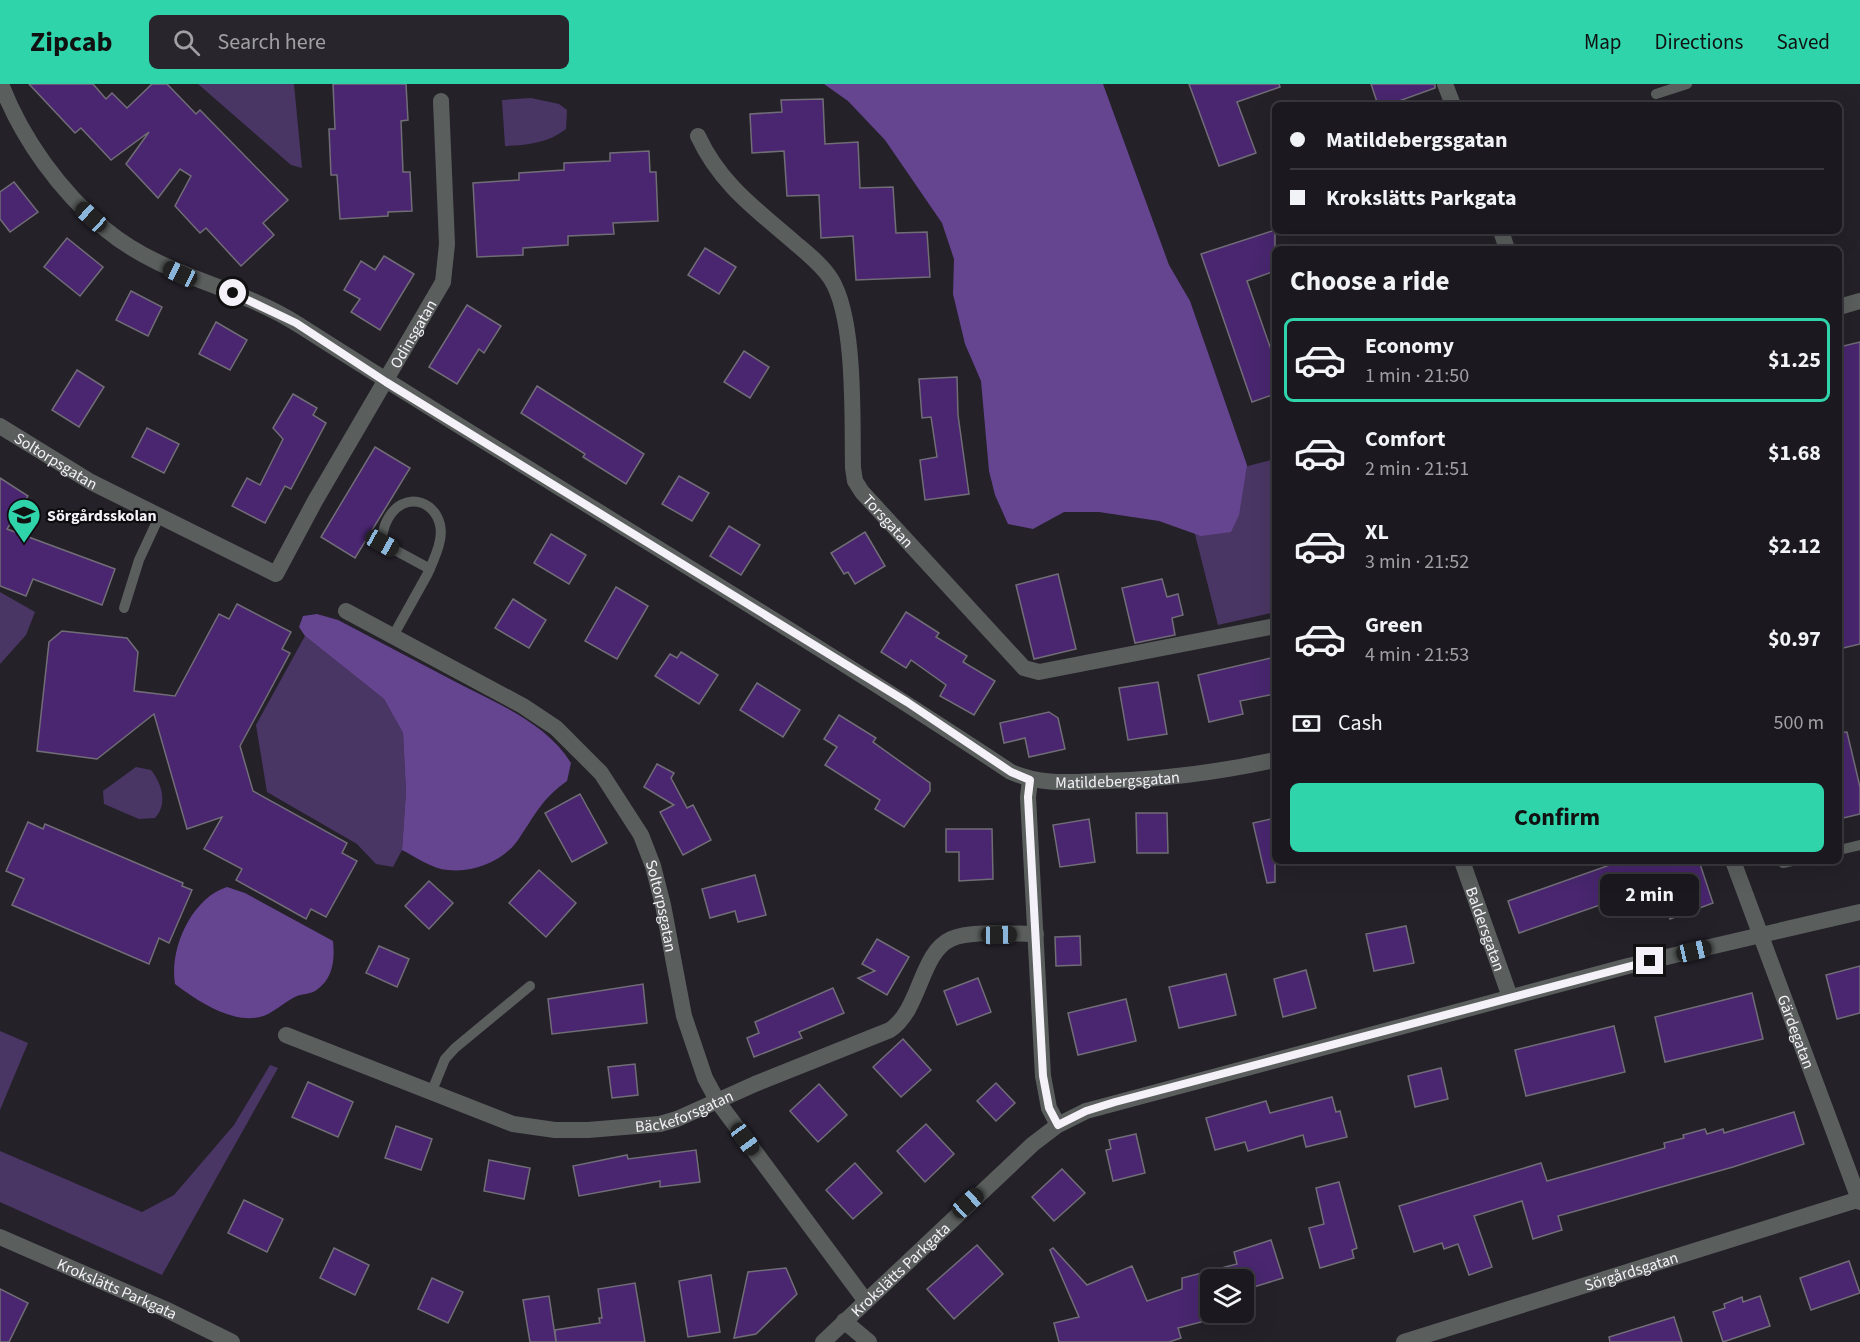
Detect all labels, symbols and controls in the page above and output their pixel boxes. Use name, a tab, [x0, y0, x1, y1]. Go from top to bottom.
search box	[149, 15, 569, 69]
text: Zipcab	[30, 22, 113, 62]
icon: search	[170, 26, 203, 59]
text: Search here	[218, 26, 326, 58]
text: Map	[1584, 27, 1622, 57]
text: Directions	[1655, 27, 1743, 57]
text: Saved	[1776, 27, 1830, 57]
text: Matildebergsgatan	[1326, 124, 1507, 156]
text: Krokslätts Parkgata	[1326, 182, 1517, 214]
car	[72, 198, 110, 236]
car	[160, 258, 200, 290]
text: Choose a ride	[1290, 262, 1450, 301]
route start	[219, 279, 246, 306]
street label: Odinsgatan	[385, 296, 442, 373]
text: Economy	[1365, 330, 1454, 362]
icon: car	[1293, 333, 1347, 387]
text: $1.25	[1768, 344, 1821, 376]
text: 1 min · 21:50	[1365, 362, 1469, 390]
text: Comfort	[1365, 423, 1446, 455]
icon: car	[1293, 426, 1347, 480]
street label: Soltorpsgatan	[10, 427, 101, 495]
text: $1.68	[1768, 437, 1821, 469]
text: 2 min · 21:51	[1365, 455, 1469, 483]
street label: Torsgatan	[857, 490, 918, 553]
school or university icon: Sörgårdsskolan	[6, 497, 42, 544]
place label: Sörgårdsskolan	[47, 505, 157, 527]
text: XL	[1365, 516, 1389, 548]
icon: car	[1293, 519, 1347, 573]
car	[362, 526, 402, 560]
text: $2.12	[1768, 530, 1821, 562]
text: 3 min · 21:52	[1365, 548, 1469, 576]
text: Green	[1365, 609, 1423, 641]
icon: car	[1293, 612, 1347, 666]
text: $0.97	[1768, 623, 1821, 655]
text: 4 min · 21:53	[1365, 641, 1469, 669]
icon: cash	[1290, 707, 1323, 740]
text: Cash	[1338, 707, 1383, 739]
text: 500 m	[1774, 709, 1824, 737]
street label: Matildebergsgatan	[1055, 766, 1181, 794]
button: Confirm	[1290, 783, 1824, 852]
street label: Soltorpsgatan	[640, 857, 682, 954]
callout: 2 min	[1600, 874, 1700, 916]
text: 2 min	[1625, 881, 1674, 909]
street label: Baldersgatan	[1460, 884, 1510, 974]
car	[981, 926, 1017, 944]
car	[1674, 938, 1714, 964]
route end	[1636, 947, 1663, 974]
street label: Gärdegatan	[1772, 992, 1819, 1072]
street label: Bäckeforsgatan	[634, 1085, 737, 1138]
car	[727, 1119, 763, 1159]
car	[949, 1184, 987, 1222]
street label: Krokslätts Parkgata	[846, 1218, 955, 1322]
street label: Sörgårdsgatan	[1582, 1247, 1681, 1297]
street label: Krokslätts Parkgata	[53, 1253, 181, 1325]
map controls	[1200, 1269, 1254, 1323]
button: layers	[1200, 1269, 1254, 1323]

